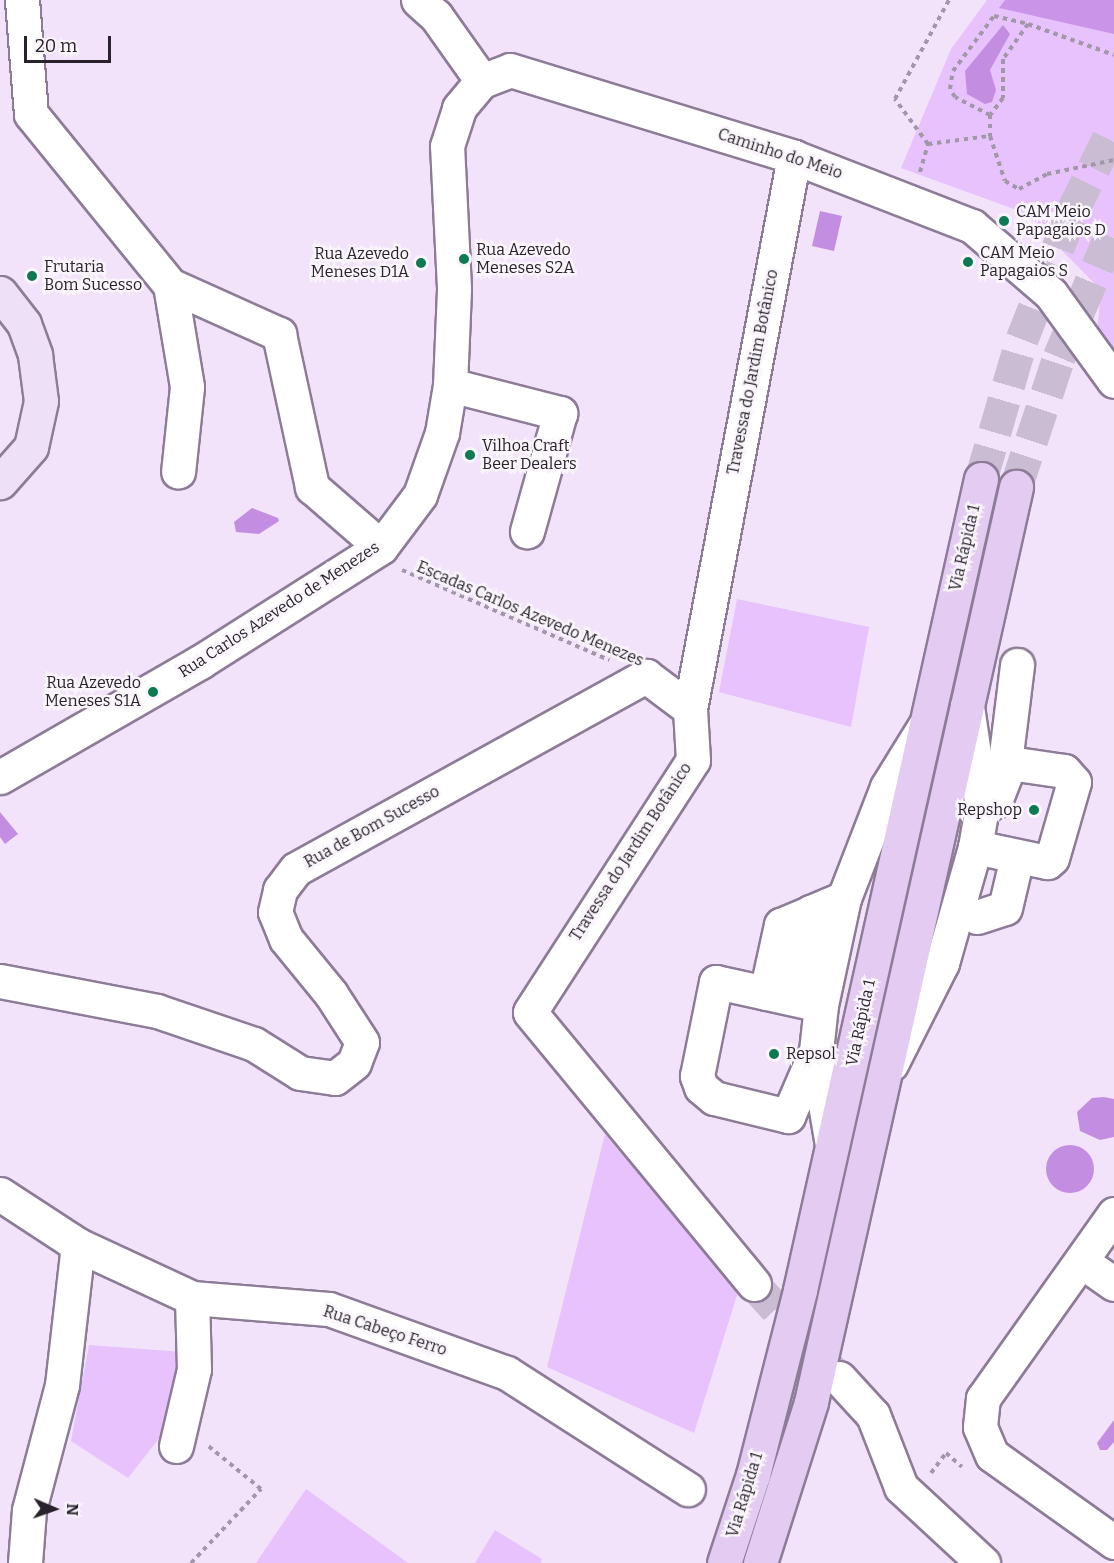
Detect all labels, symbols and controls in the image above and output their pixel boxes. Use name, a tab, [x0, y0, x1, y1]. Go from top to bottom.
scale bar	[27, 24, 114, 62]
text: 20 m	[35, 35, 77, 57]
street label: Caminho do Meio	[715, 125, 845, 183]
place label: CAM Meio Papagaios D	[1016, 202, 1106, 240]
marker: CAM Meio Papagaios D	[997, 214, 1011, 228]
place label: Rua Azevedo Meneses S2A	[476, 240, 575, 278]
place label: CAM Meio Papagaios S	[980, 243, 1068, 281]
place label: Rua Azevedo Meneses D1A	[311, 244, 409, 282]
marker: Rua Azevedo Meneses S2A	[457, 252, 471, 266]
marker: CAM Meio Papagaios S	[961, 255, 975, 269]
marker: Rua Azevedo Meneses D1A	[414, 256, 428, 270]
place label: Frutaria Bom Sucesso	[44, 257, 142, 295]
street label: Travessa do Jardim Botânico	[724, 268, 782, 476]
marker: Frutaria Bom Sucesso	[25, 269, 39, 283]
place label: Vilhoa Craft Beer Dealers	[482, 436, 577, 474]
marker: Vilhoa Craft Beer Dealers	[463, 448, 477, 462]
street label: Via Rápida 1	[946, 503, 984, 593]
street label: Rua Carlos Azevedo de Menezes	[175, 538, 383, 682]
street label: Escadas Carlos Azevedo Menezes	[414, 557, 646, 671]
place label: Rua Azevedo Meneses S1A	[45, 673, 141, 711]
marker: Rua Azevedo Meneses S1A	[146, 685, 160, 699]
street label: Travessa do Jardim Botânico	[566, 759, 696, 945]
street label: Rua de Bom Sucesso	[301, 782, 443, 872]
place label: Repshop	[957, 800, 1022, 820]
marker: Repshop	[1027, 803, 1041, 817]
street label: Via Rápida 1	[842, 978, 880, 1068]
place label: Repsol	[786, 1044, 836, 1064]
marker: Repsol	[767, 1047, 781, 1061]
street label: Rua Cabeço Ferro	[321, 1302, 449, 1360]
street label: Via Rápida 1	[723, 1450, 767, 1540]
north arrow	[24, 1479, 84, 1539]
text: N	[63, 1503, 82, 1516]

